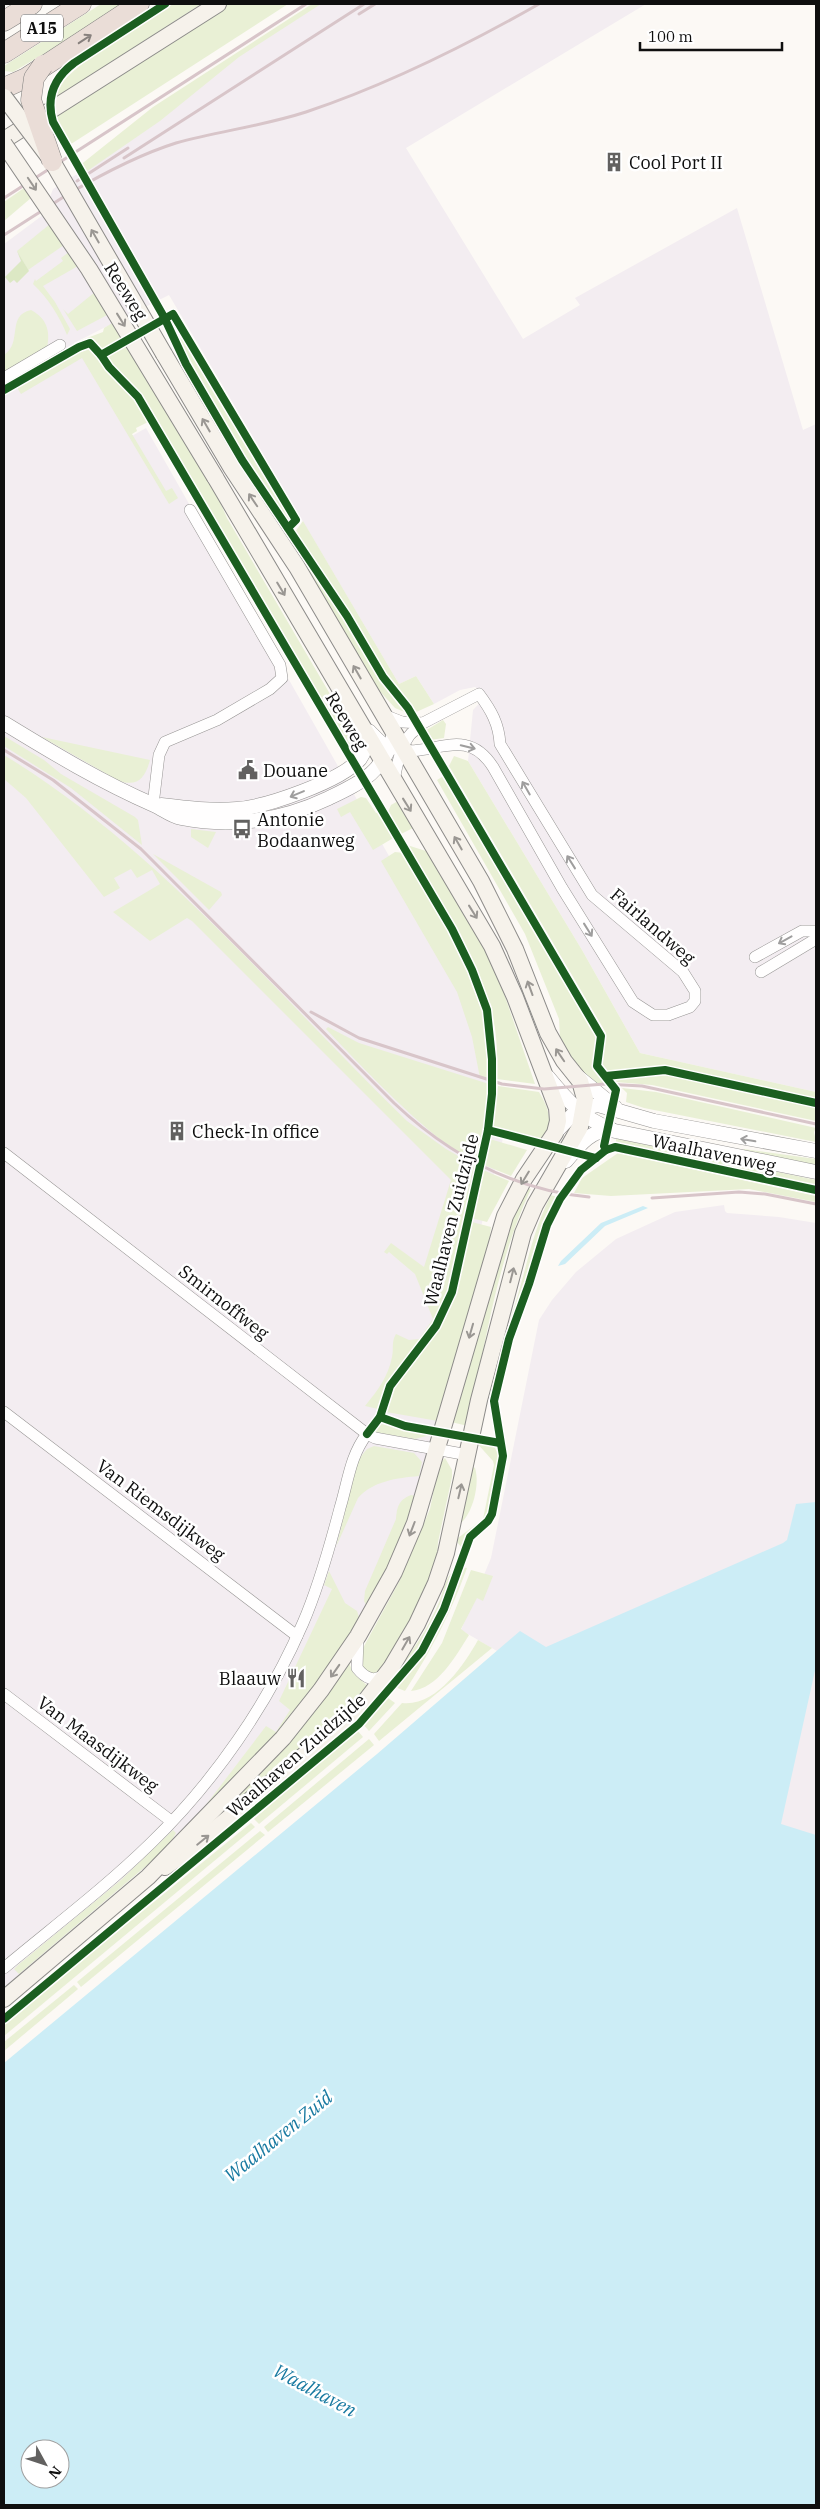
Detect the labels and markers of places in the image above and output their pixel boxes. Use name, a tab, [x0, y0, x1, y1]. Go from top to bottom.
building icon: Cool Port II	[603, 151, 625, 173]
place label: Cool Port II	[629, 151, 723, 174]
public building icon: Douane	[237, 759, 259, 781]
place label: Douane	[263, 759, 328, 782]
place label: Antonie Bodaanweg	[257, 808, 355, 852]
bus stop icon: Antonie Bodaanweg	[231, 818, 253, 840]
building icon: Check-In office	[166, 1120, 188, 1142]
place label: Check-In office	[192, 1120, 319, 1143]
place label: Blaauw	[219, 1667, 281, 1690]
restaurant icon: Blaauw	[285, 1667, 307, 1689]

